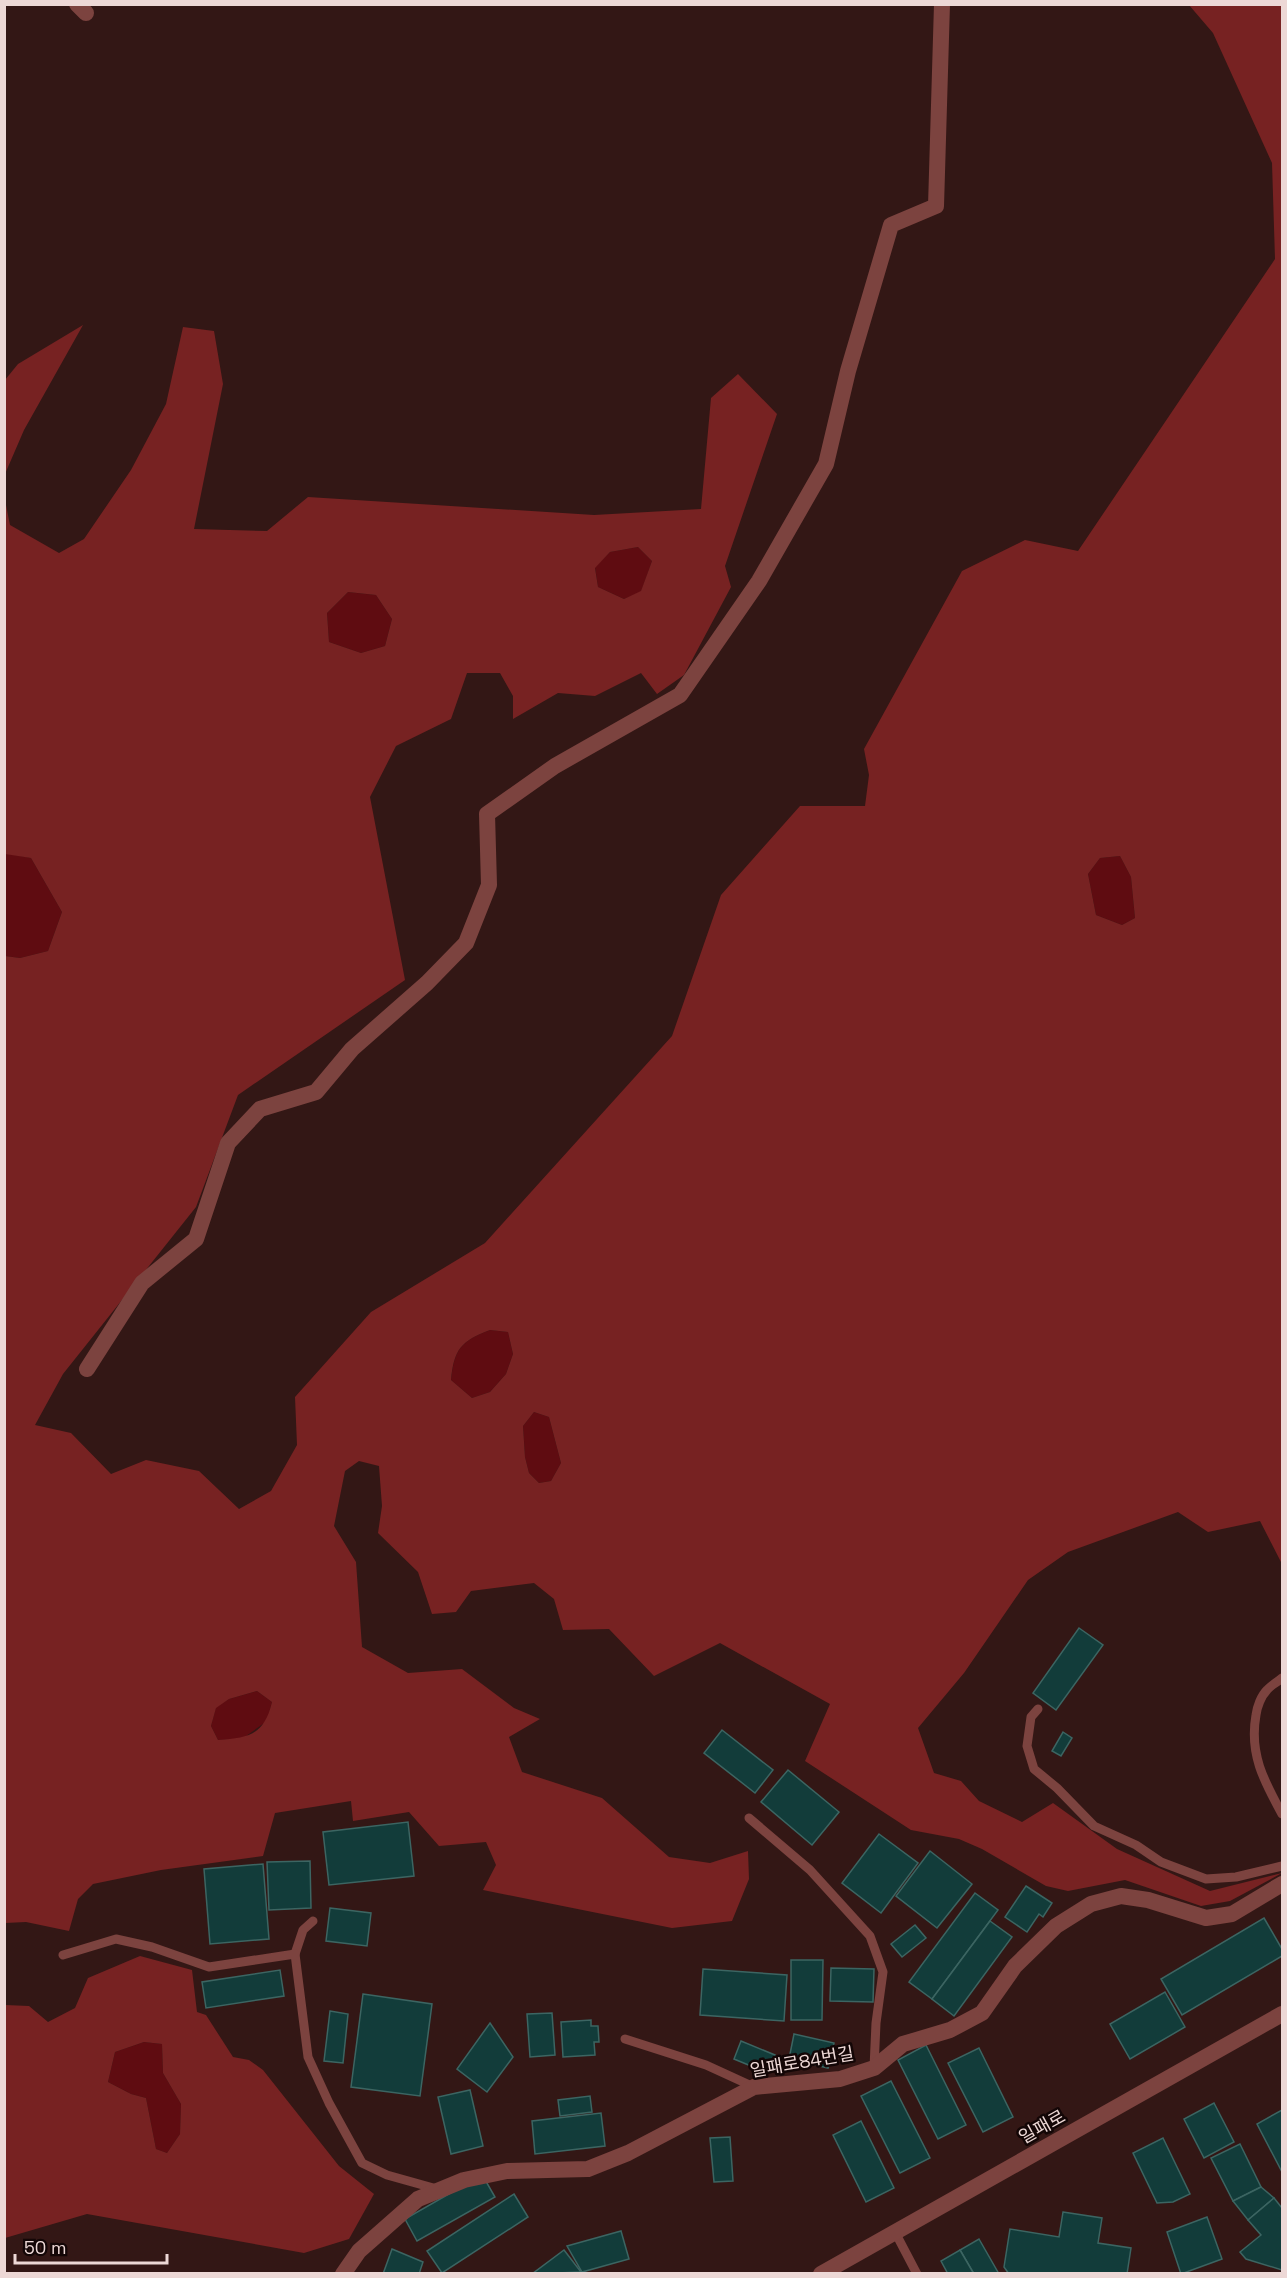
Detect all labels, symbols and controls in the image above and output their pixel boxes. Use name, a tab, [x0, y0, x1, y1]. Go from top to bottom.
street label: 일패로84번길	[748, 2041, 856, 2082]
street label: 일패로	[1014, 2104, 1069, 2149]
scale bar	[15, 2227, 166, 2265]
text: 50 m	[24, 2236, 66, 2259]

